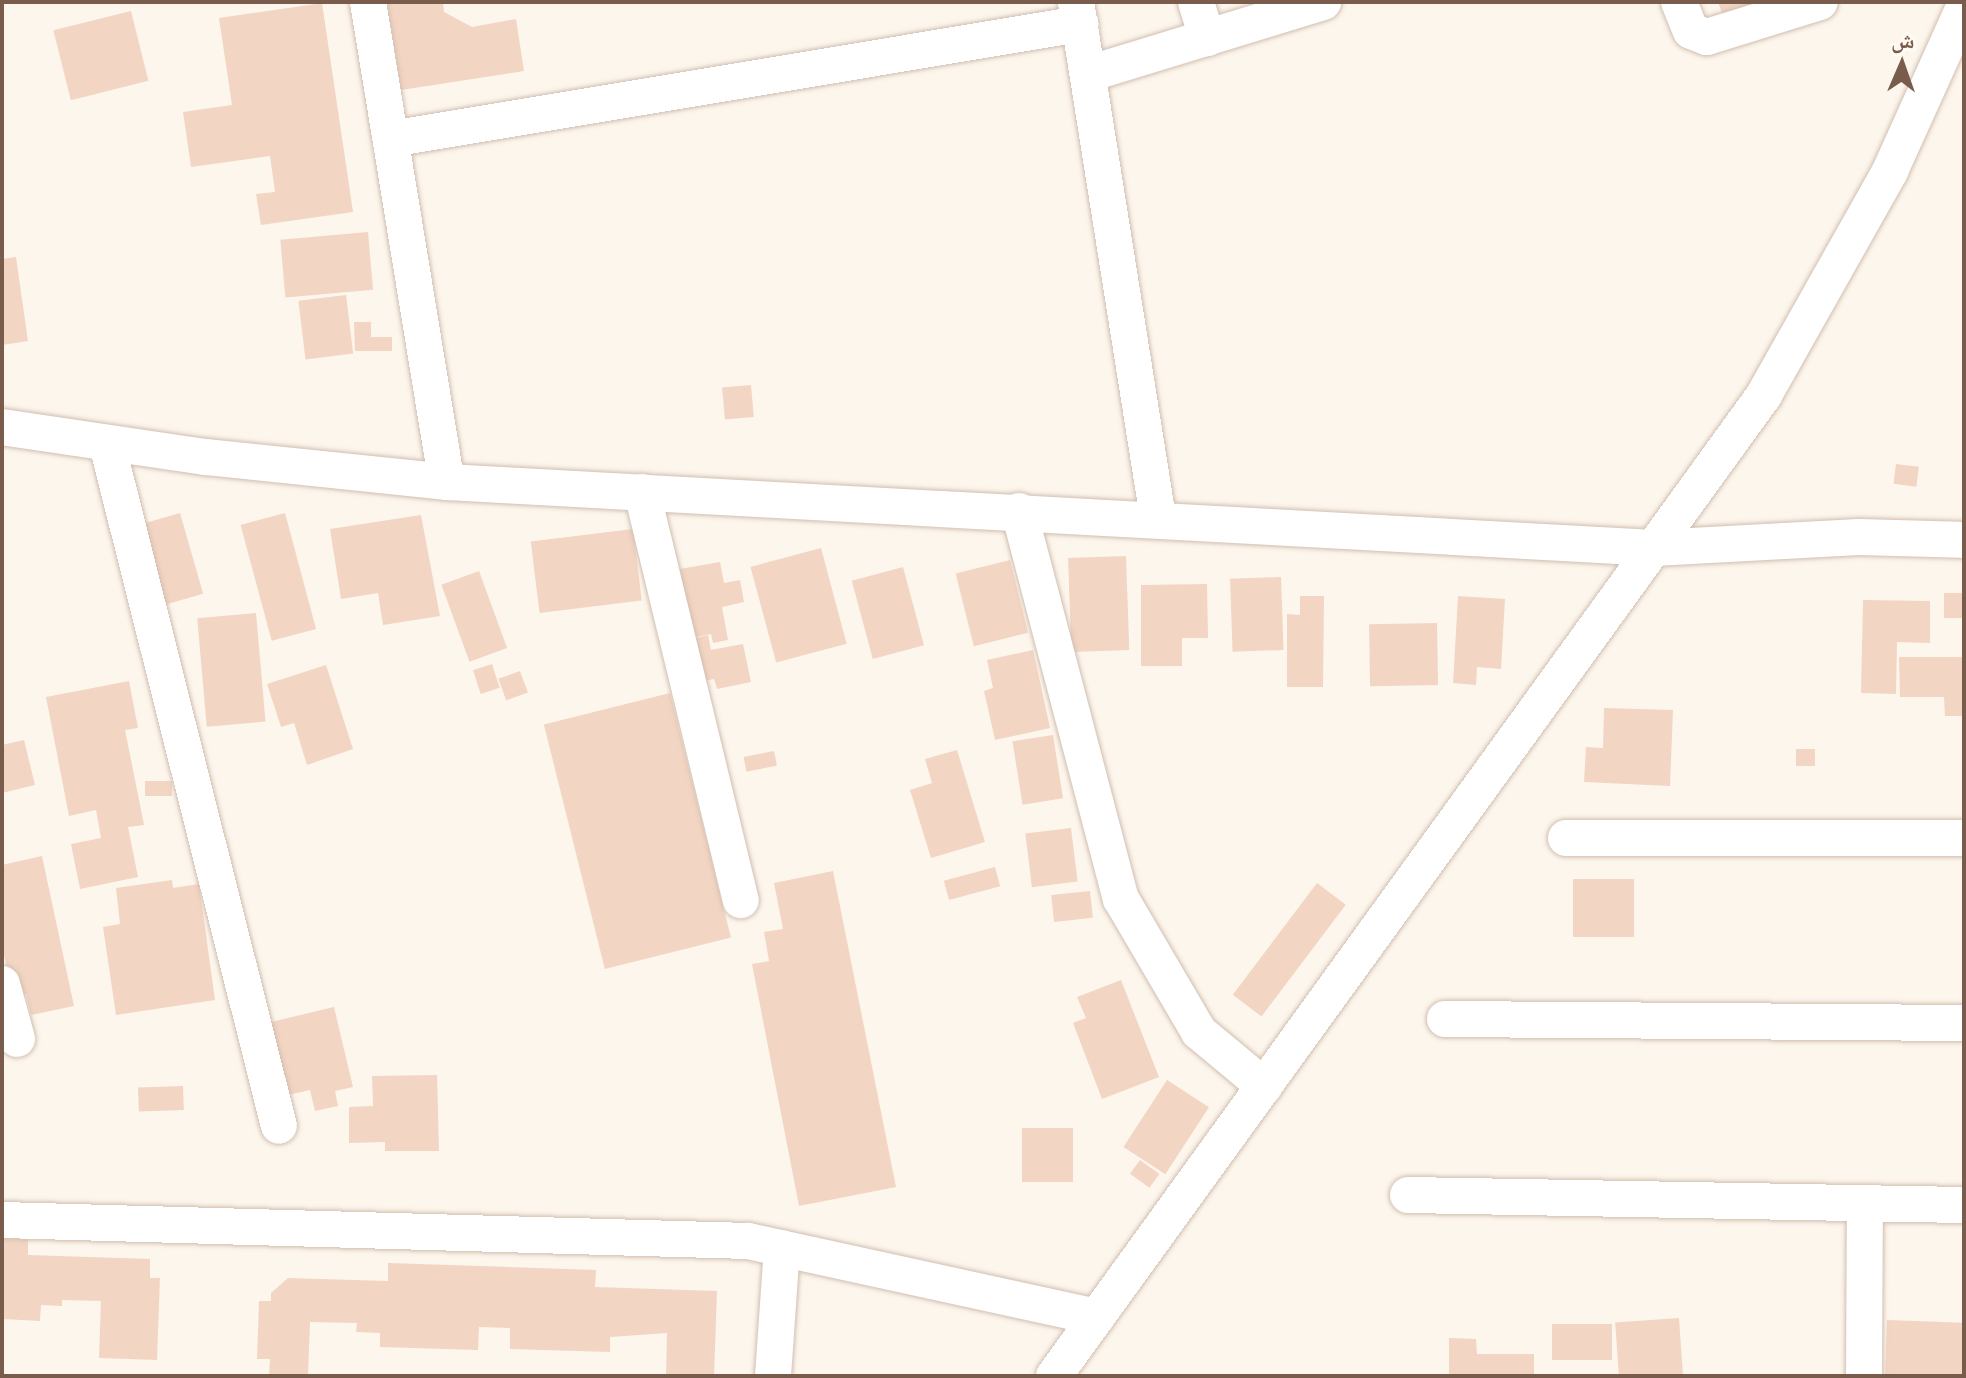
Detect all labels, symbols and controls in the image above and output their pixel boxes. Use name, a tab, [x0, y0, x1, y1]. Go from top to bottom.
north arrow	[1862, 24, 1942, 104]
text: ش	[1891, 25, 1915, 55]

